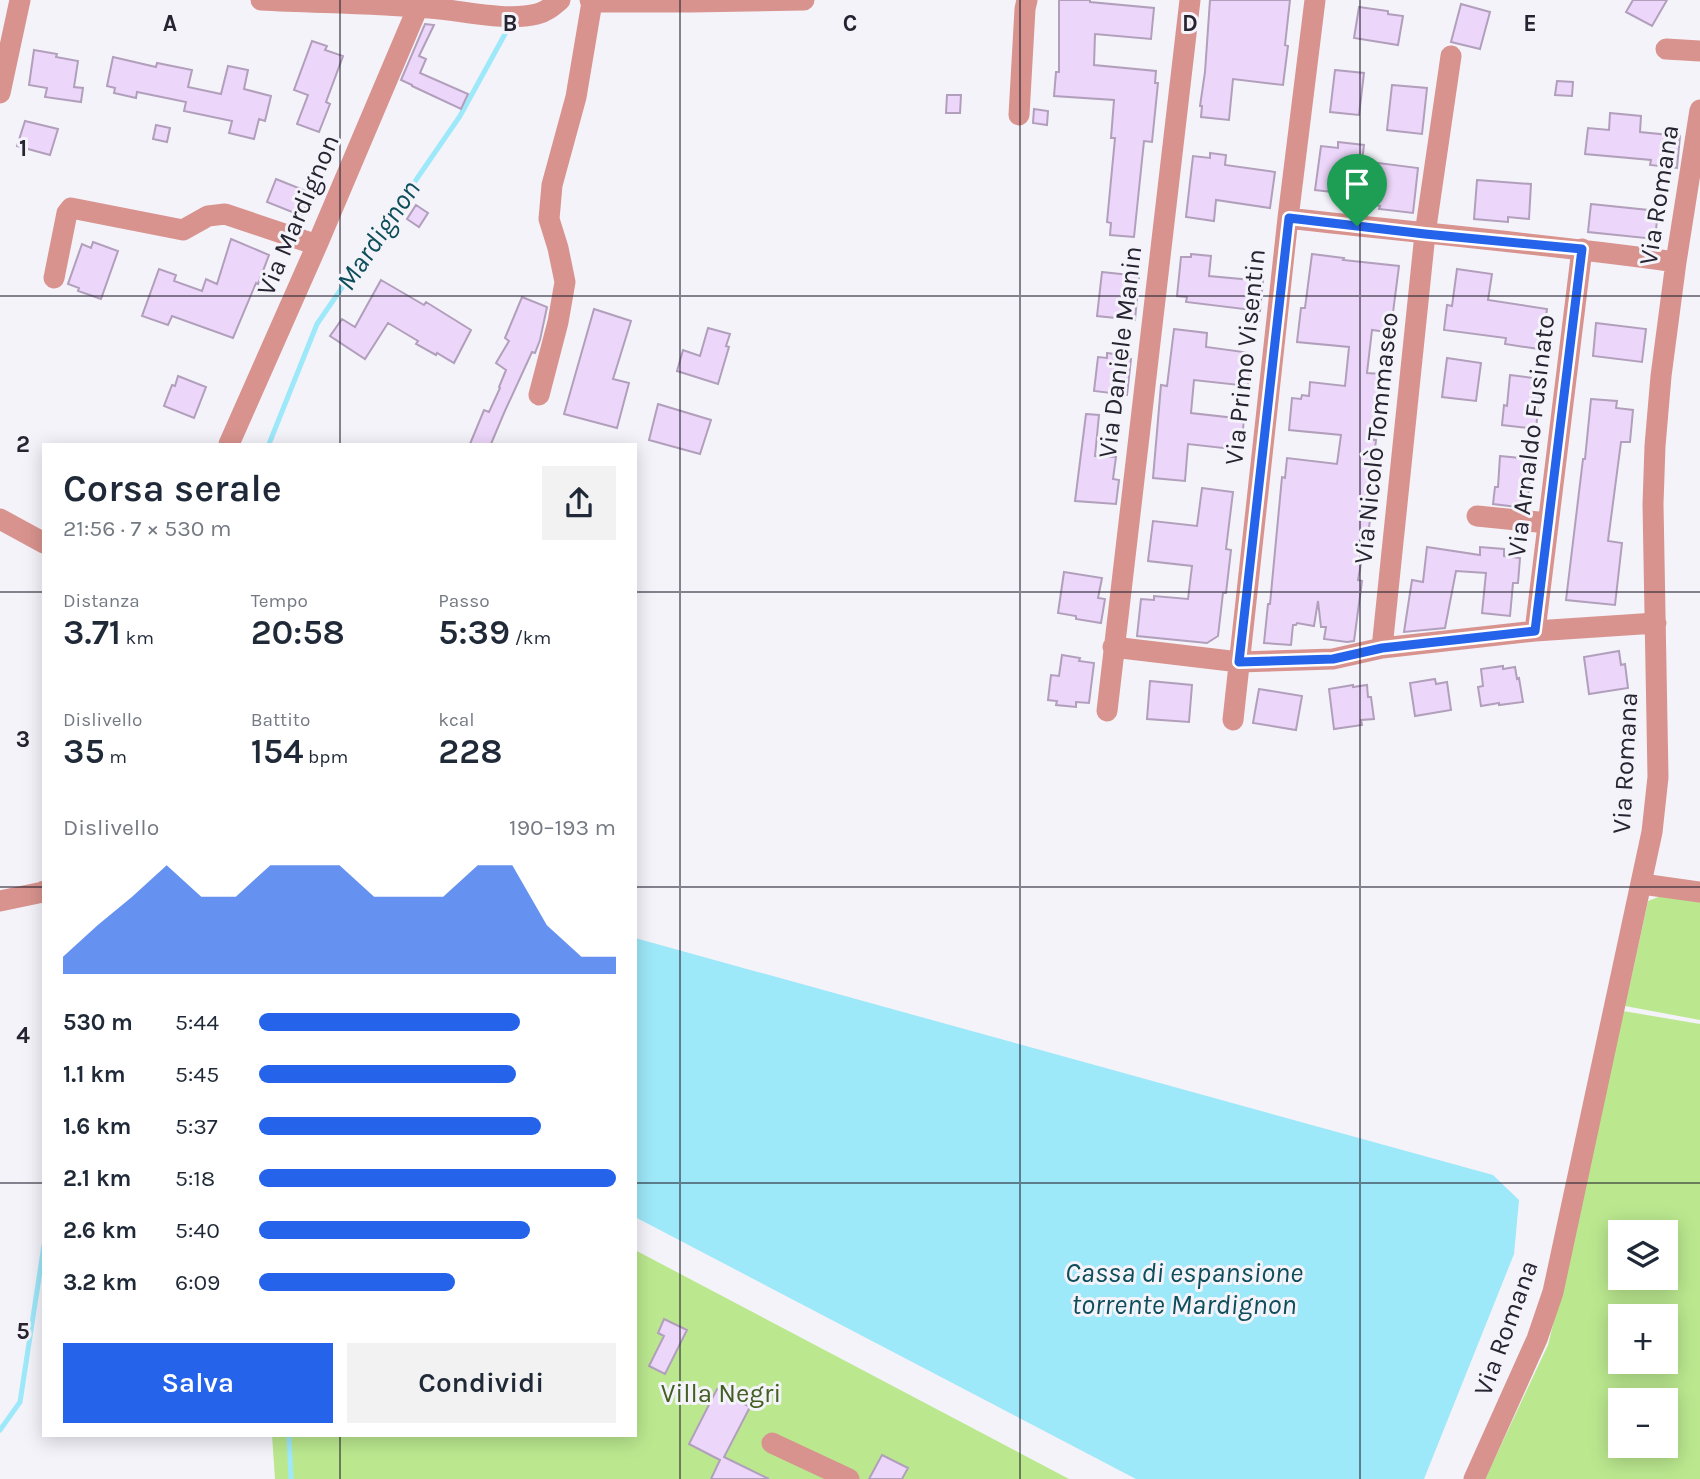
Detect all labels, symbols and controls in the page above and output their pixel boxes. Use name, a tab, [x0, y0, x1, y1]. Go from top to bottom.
text: A	[163, 10, 177, 37]
text: B	[503, 10, 517, 37]
text: C	[843, 10, 857, 37]
text: D	[1182, 10, 1198, 37]
text: E	[1523, 10, 1537, 37]
street label: Via Romana	[1633, 123, 1685, 267]
street label: Via Mardignon	[250, 130, 346, 300]
text: 1	[19, 135, 27, 162]
pin	[1327, 154, 1387, 226]
icon: arrive	[1338, 165, 1376, 203]
water label: Mardignon	[329, 174, 427, 296]
street label: Via Daniele Manin	[1092, 244, 1148, 460]
street label: Via Primo Visentin	[1218, 247, 1272, 467]
street label: Via Nicolò Tommaseo	[1347, 311, 1405, 565]
street label: Via Arnaldo Fusinato	[1501, 313, 1561, 559]
text: 2	[16, 431, 30, 458]
text: Corsa serale	[63, 466, 282, 511]
button: share	[542, 466, 616, 540]
text: 21:56 · 7 × 530 m	[63, 515, 231, 542]
text: Distanza	[63, 590, 140, 612]
text: Tempo	[251, 590, 308, 612]
text: Passo	[438, 590, 490, 612]
text: 3.71	[63, 612, 121, 653]
text: 20:58	[251, 612, 345, 653]
text: 5:39	[438, 612, 510, 653]
text: km	[121, 627, 154, 649]
text: /km	[510, 627, 551, 649]
street label: Via Romana	[1606, 691, 1644, 835]
text: Dislivello	[63, 709, 143, 731]
text: Battito	[251, 709, 310, 731]
text: kcal	[438, 709, 475, 731]
text: 3	[16, 726, 30, 753]
text: 35	[63, 731, 105, 772]
text: 154	[251, 731, 304, 772]
text: 228	[438, 731, 503, 772]
text: m	[105, 746, 127, 768]
text: bpm	[304, 746, 348, 768]
text: Dislivello	[63, 814, 159, 841]
text: 190–193 m	[509, 814, 616, 841]
text: 530 m	[63, 1009, 133, 1036]
text: 5:44	[175, 1009, 219, 1036]
text: 4	[16, 1022, 30, 1049]
text: 1.1 km	[63, 1061, 126, 1088]
text: 5:45	[175, 1061, 219, 1088]
text: 1.6 km	[63, 1113, 131, 1140]
text: 5:37	[175, 1113, 218, 1140]
text: 2.1 km	[63, 1165, 131, 1192]
text: 5:18	[175, 1165, 215, 1192]
text: 2.6 km	[63, 1217, 137, 1244]
text: 5:40	[175, 1217, 220, 1244]
map controls	[1608, 1220, 1678, 1458]
button: layers	[1608, 1220, 1678, 1290]
water label: Cassa di espansione torrente Mardignon	[1065, 1256, 1303, 1321]
street label: Via Romana	[1467, 1256, 1545, 1400]
text: 3.2 km	[63, 1269, 137, 1296]
text: 6:09	[175, 1269, 220, 1296]
button: +	[1608, 1304, 1678, 1374]
text: 5	[16, 1318, 30, 1345]
button: Salva	[63, 1343, 333, 1423]
button: Condividi	[347, 1343, 616, 1423]
park label: Villa Negri	[661, 1378, 781, 1409]
button: −	[1608, 1388, 1678, 1458]

